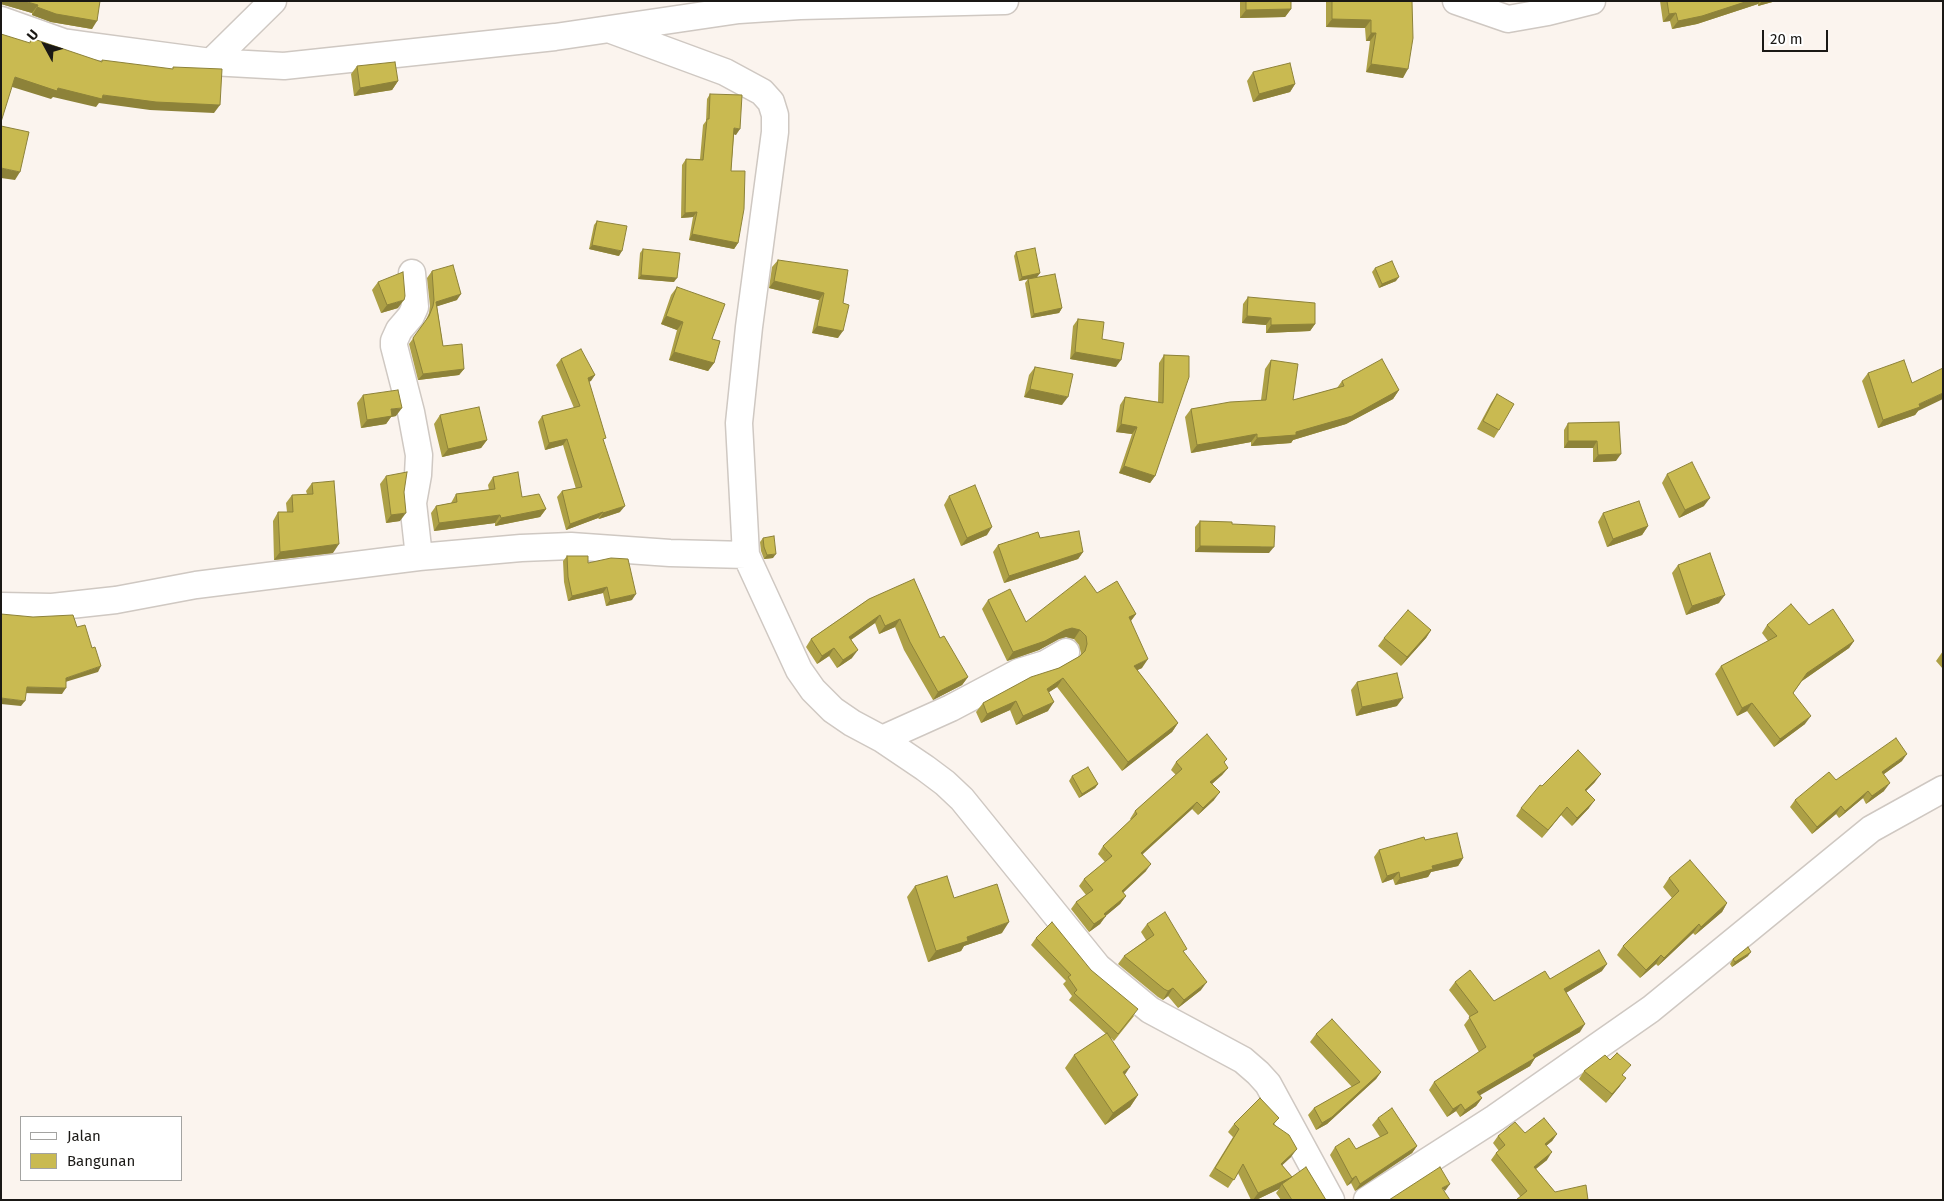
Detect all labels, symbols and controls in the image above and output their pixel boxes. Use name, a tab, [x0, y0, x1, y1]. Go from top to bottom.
north arrow	[20, 20, 70, 70]
scale bar	[1764, 20, 1830, 52]
text: U	[23, 26, 42, 44]
text: 20 m	[1770, 30, 1803, 48]
legend	[20, 1116, 182, 1181]
text: Jalan	[67, 1127, 101, 1145]
text: Bangunan	[67, 1152, 135, 1170]

